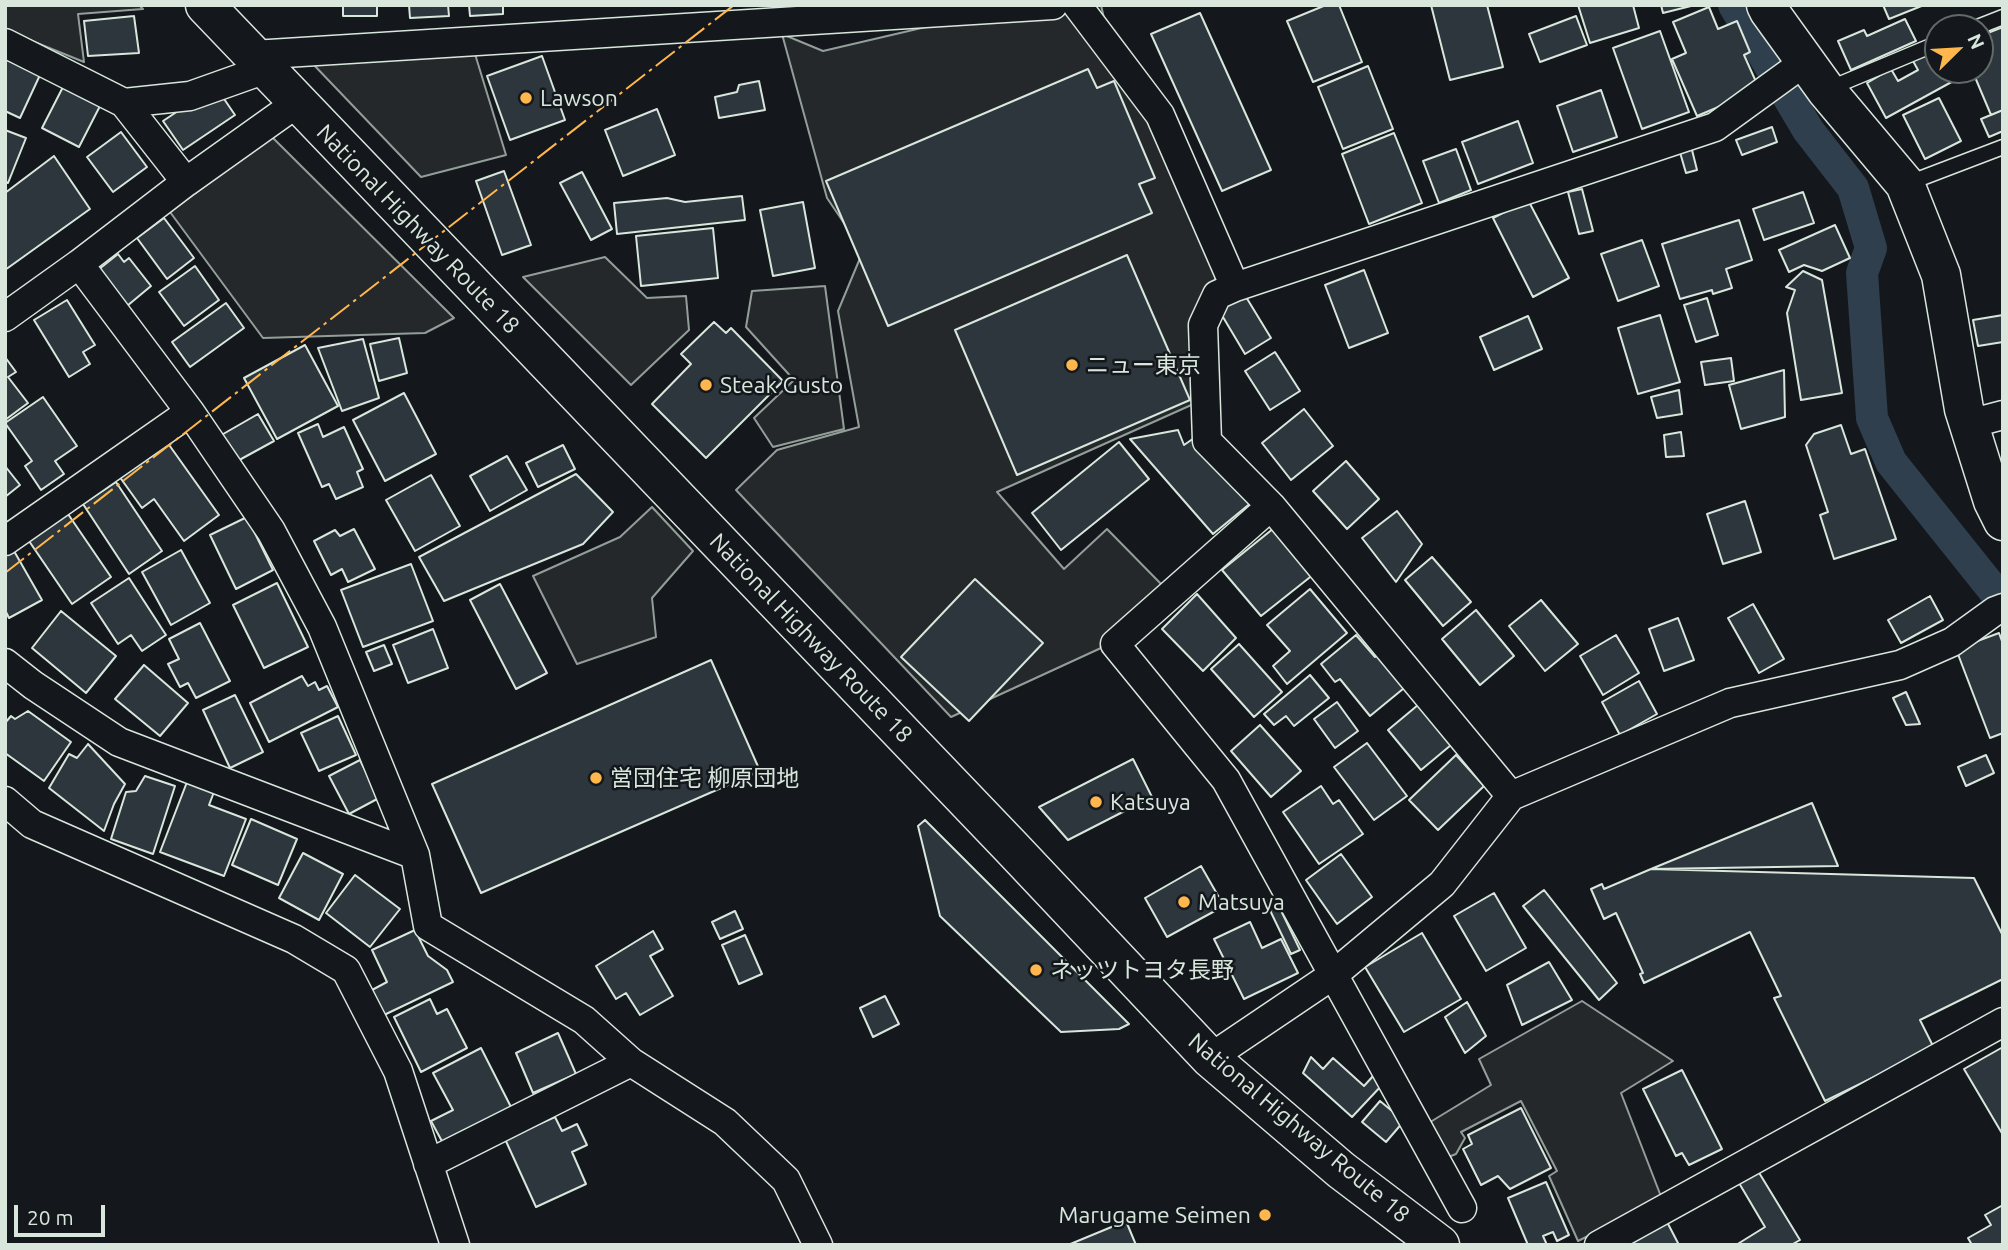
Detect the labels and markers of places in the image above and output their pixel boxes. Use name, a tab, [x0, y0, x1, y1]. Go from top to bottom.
place label: Lawson	[540, 84, 618, 112]
marker: Lawson	[518, 90, 534, 106]
place label: ニュー東京	[1086, 351, 1201, 379]
marker: ニュー東京	[1064, 357, 1080, 373]
place label: Steak Gusto	[720, 371, 843, 399]
marker: Steak Gusto	[698, 377, 714, 393]
place label: 営団住宅 柳原団地	[610, 764, 799, 792]
marker: 営団住宅 柳原団地	[588, 770, 604, 786]
place label: Katsuya	[1110, 788, 1191, 816]
marker: Katsuya	[1088, 794, 1104, 810]
place label: Matsuya	[1198, 888, 1285, 916]
marker: Matsuya	[1176, 894, 1192, 910]
place label: ネッツトヨタ長野	[1050, 956, 1234, 984]
marker: ネッツトヨタ長野	[1028, 962, 1044, 978]
place label: Marugame Seimen	[1058, 1201, 1251, 1229]
marker: Marugame Seimen	[1257, 1207, 1273, 1223]

